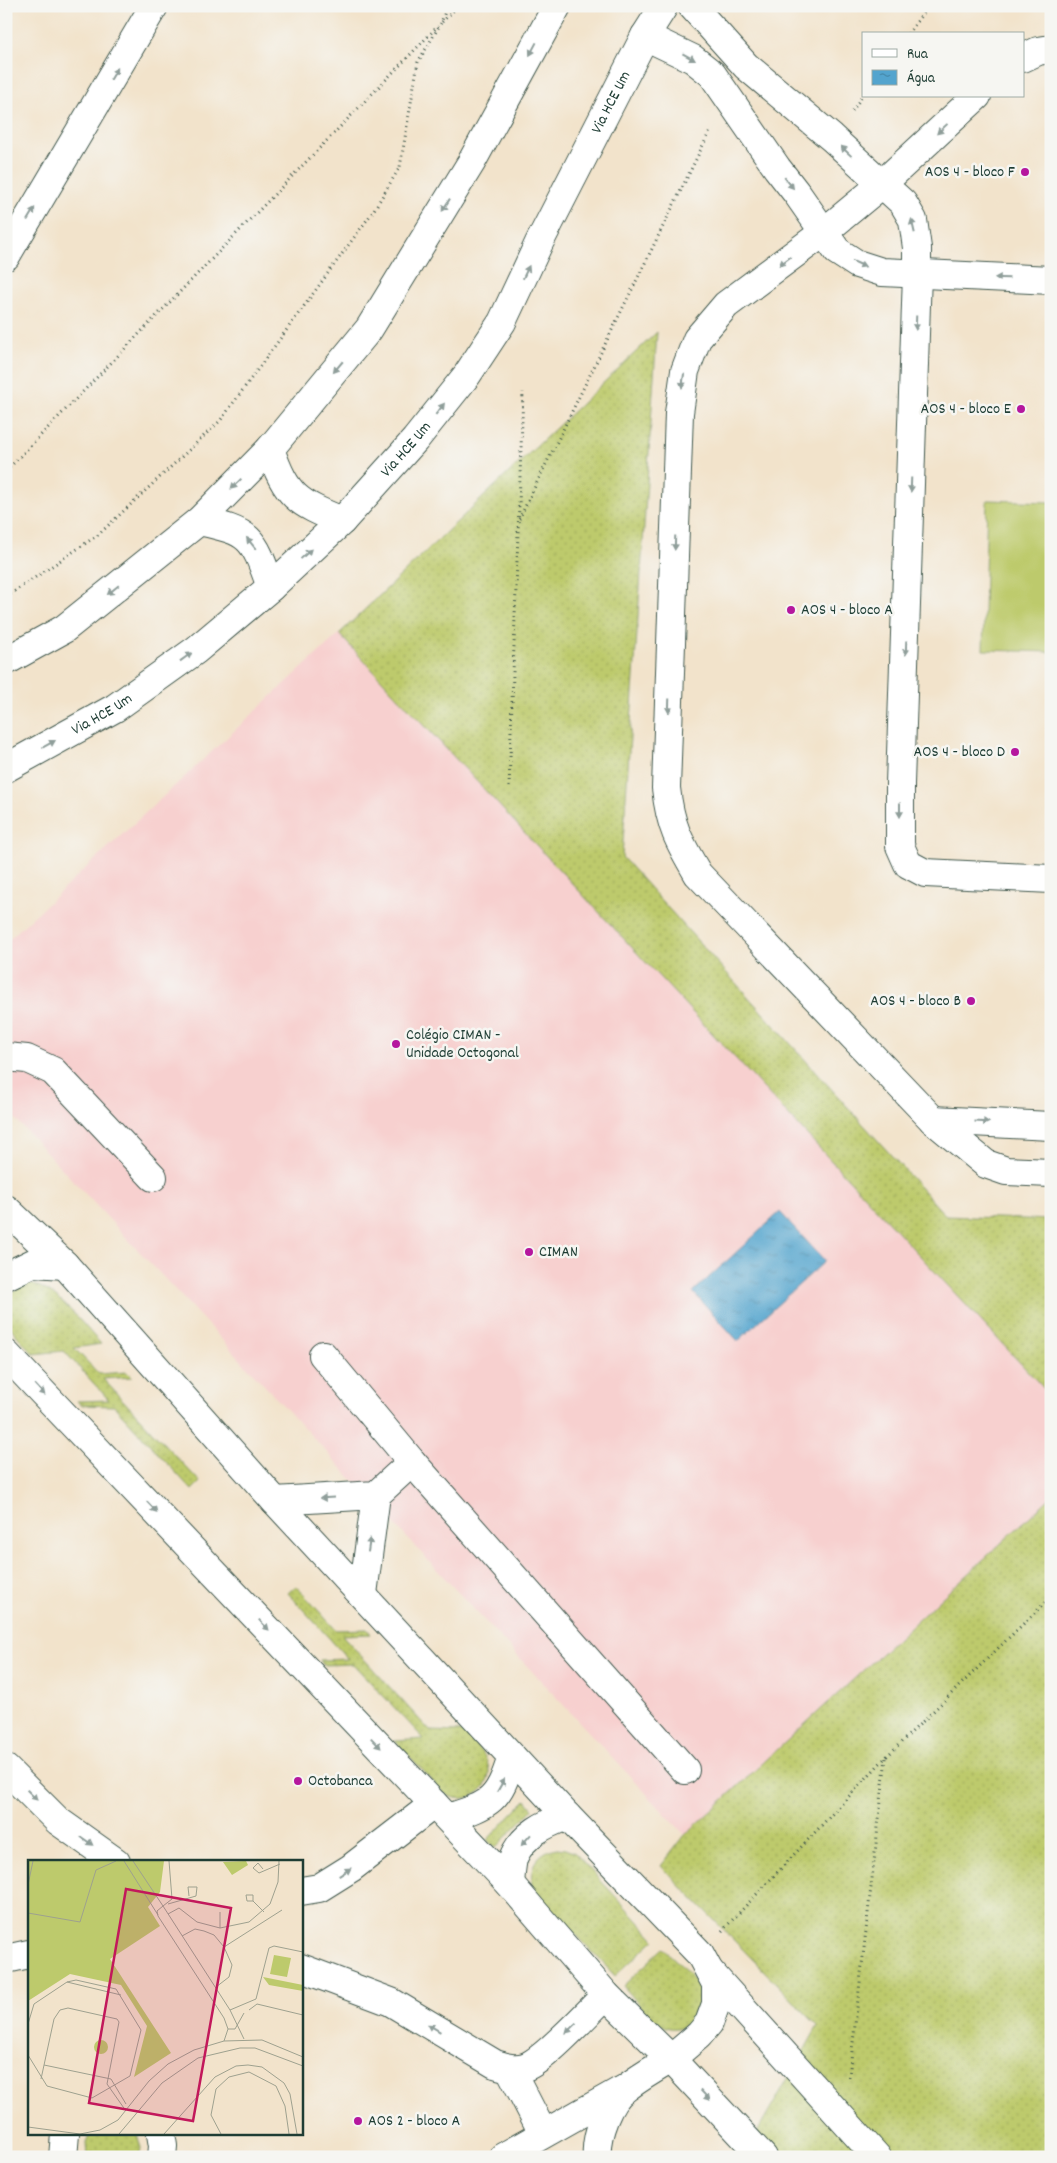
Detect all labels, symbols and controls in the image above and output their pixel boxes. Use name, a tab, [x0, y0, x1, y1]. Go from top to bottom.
legend	[862, 32, 1024, 98]
one-way arrow	[529, 42, 537, 56]
text: Rua	[907, 44, 929, 66]
one-way arrow	[682, 53, 696, 61]
street label: Via HCE Um	[585, 67, 637, 138]
one-way arrow	[109, 68, 118, 81]
text: Água	[907, 68, 936, 90]
one-way arrow	[936, 123, 948, 135]
one-way arrow	[841, 145, 853, 157]
place label: AOS 4 - bloco F	[925, 161, 1015, 184]
marker: AOS 4 - bloco F	[1019, 166, 1031, 178]
one-way arrow	[783, 177, 794, 190]
one-way arrow	[441, 198, 451, 211]
one-way arrow	[27, 208, 36, 221]
one-way arrow	[909, 218, 917, 234]
one-way arrow	[778, 256, 792, 266]
one-way arrow	[852, 260, 866, 268]
one-way arrow	[522, 264, 530, 279]
one-way arrow	[994, 273, 1010, 281]
one-way arrow	[911, 315, 919, 331]
one-way arrow	[333, 360, 344, 373]
one-way arrow	[679, 374, 687, 390]
place label: AOS 4 - bloco E	[921, 398, 1012, 421]
one-way arrow	[435, 402, 445, 415]
marker: AOS 4 - bloco E	[1015, 403, 1027, 415]
street label: Via HCE Um	[375, 417, 437, 482]
one-way arrow	[230, 478, 242, 490]
one-way arrow	[906, 478, 914, 494]
one-way arrow	[670, 536, 678, 552]
one-way arrow	[245, 537, 256, 550]
one-way arrow	[300, 548, 312, 560]
one-way arrow	[107, 584, 120, 595]
place label: AOS 4 - bloco A	[801, 599, 893, 622]
marker: AOS 4 - bloco A	[785, 604, 797, 616]
one-way arrow	[902, 640, 910, 656]
one-way arrow	[179, 652, 193, 662]
street label: Via HCE Um	[67, 687, 137, 741]
one-way arrow	[665, 698, 673, 714]
one-way arrow	[42, 740, 56, 748]
place label: AOS 4 - bloco D	[914, 741, 1005, 764]
marker: AOS 4 - bloco D	[1009, 746, 1021, 758]
one-way arrow	[896, 802, 904, 818]
place label: AOS 4 - bloco B	[870, 990, 961, 1013]
marker: AOS 4 - bloco B	[965, 995, 977, 1007]
place label: Colégio CIMAN - Unidade Octogonal	[406, 1024, 519, 1065]
marker: Colégio CIMAN - Unidade Octogonal	[390, 1038, 402, 1050]
one-way arrow	[974, 1119, 990, 1127]
place label: CIMAN	[539, 1241, 578, 1264]
marker: CIMAN	[523, 1246, 535, 1258]
one-way arrow	[34, 1383, 46, 1395]
one-way arrow	[319, 1494, 335, 1502]
one-way arrow	[146, 1501, 158, 1513]
one-way arrow	[365, 1537, 373, 1553]
one-way arrow	[257, 1619, 269, 1631]
one-way arrow	[370, 1736, 382, 1748]
place label: Octobanca	[308, 1770, 373, 1793]
marker: Octobanca	[292, 1775, 304, 1787]
one-way arrow	[497, 1777, 505, 1792]
one-way arrow	[26, 1789, 38, 1801]
one-way arrow	[520, 1834, 532, 1846]
one-way arrow	[80, 1836, 94, 1846]
inset map	[28, 1860, 302, 2136]
one-way arrow	[338, 1867, 352, 1876]
one-way arrow	[565, 2022, 577, 2034]
one-way arrow	[427, 2023, 440, 2032]
one-way arrow	[699, 2088, 711, 2100]
place label: AOS 2 - bloco A	[368, 2110, 461, 2133]
marker: AOS 2 - bloco A	[352, 2115, 364, 2127]

